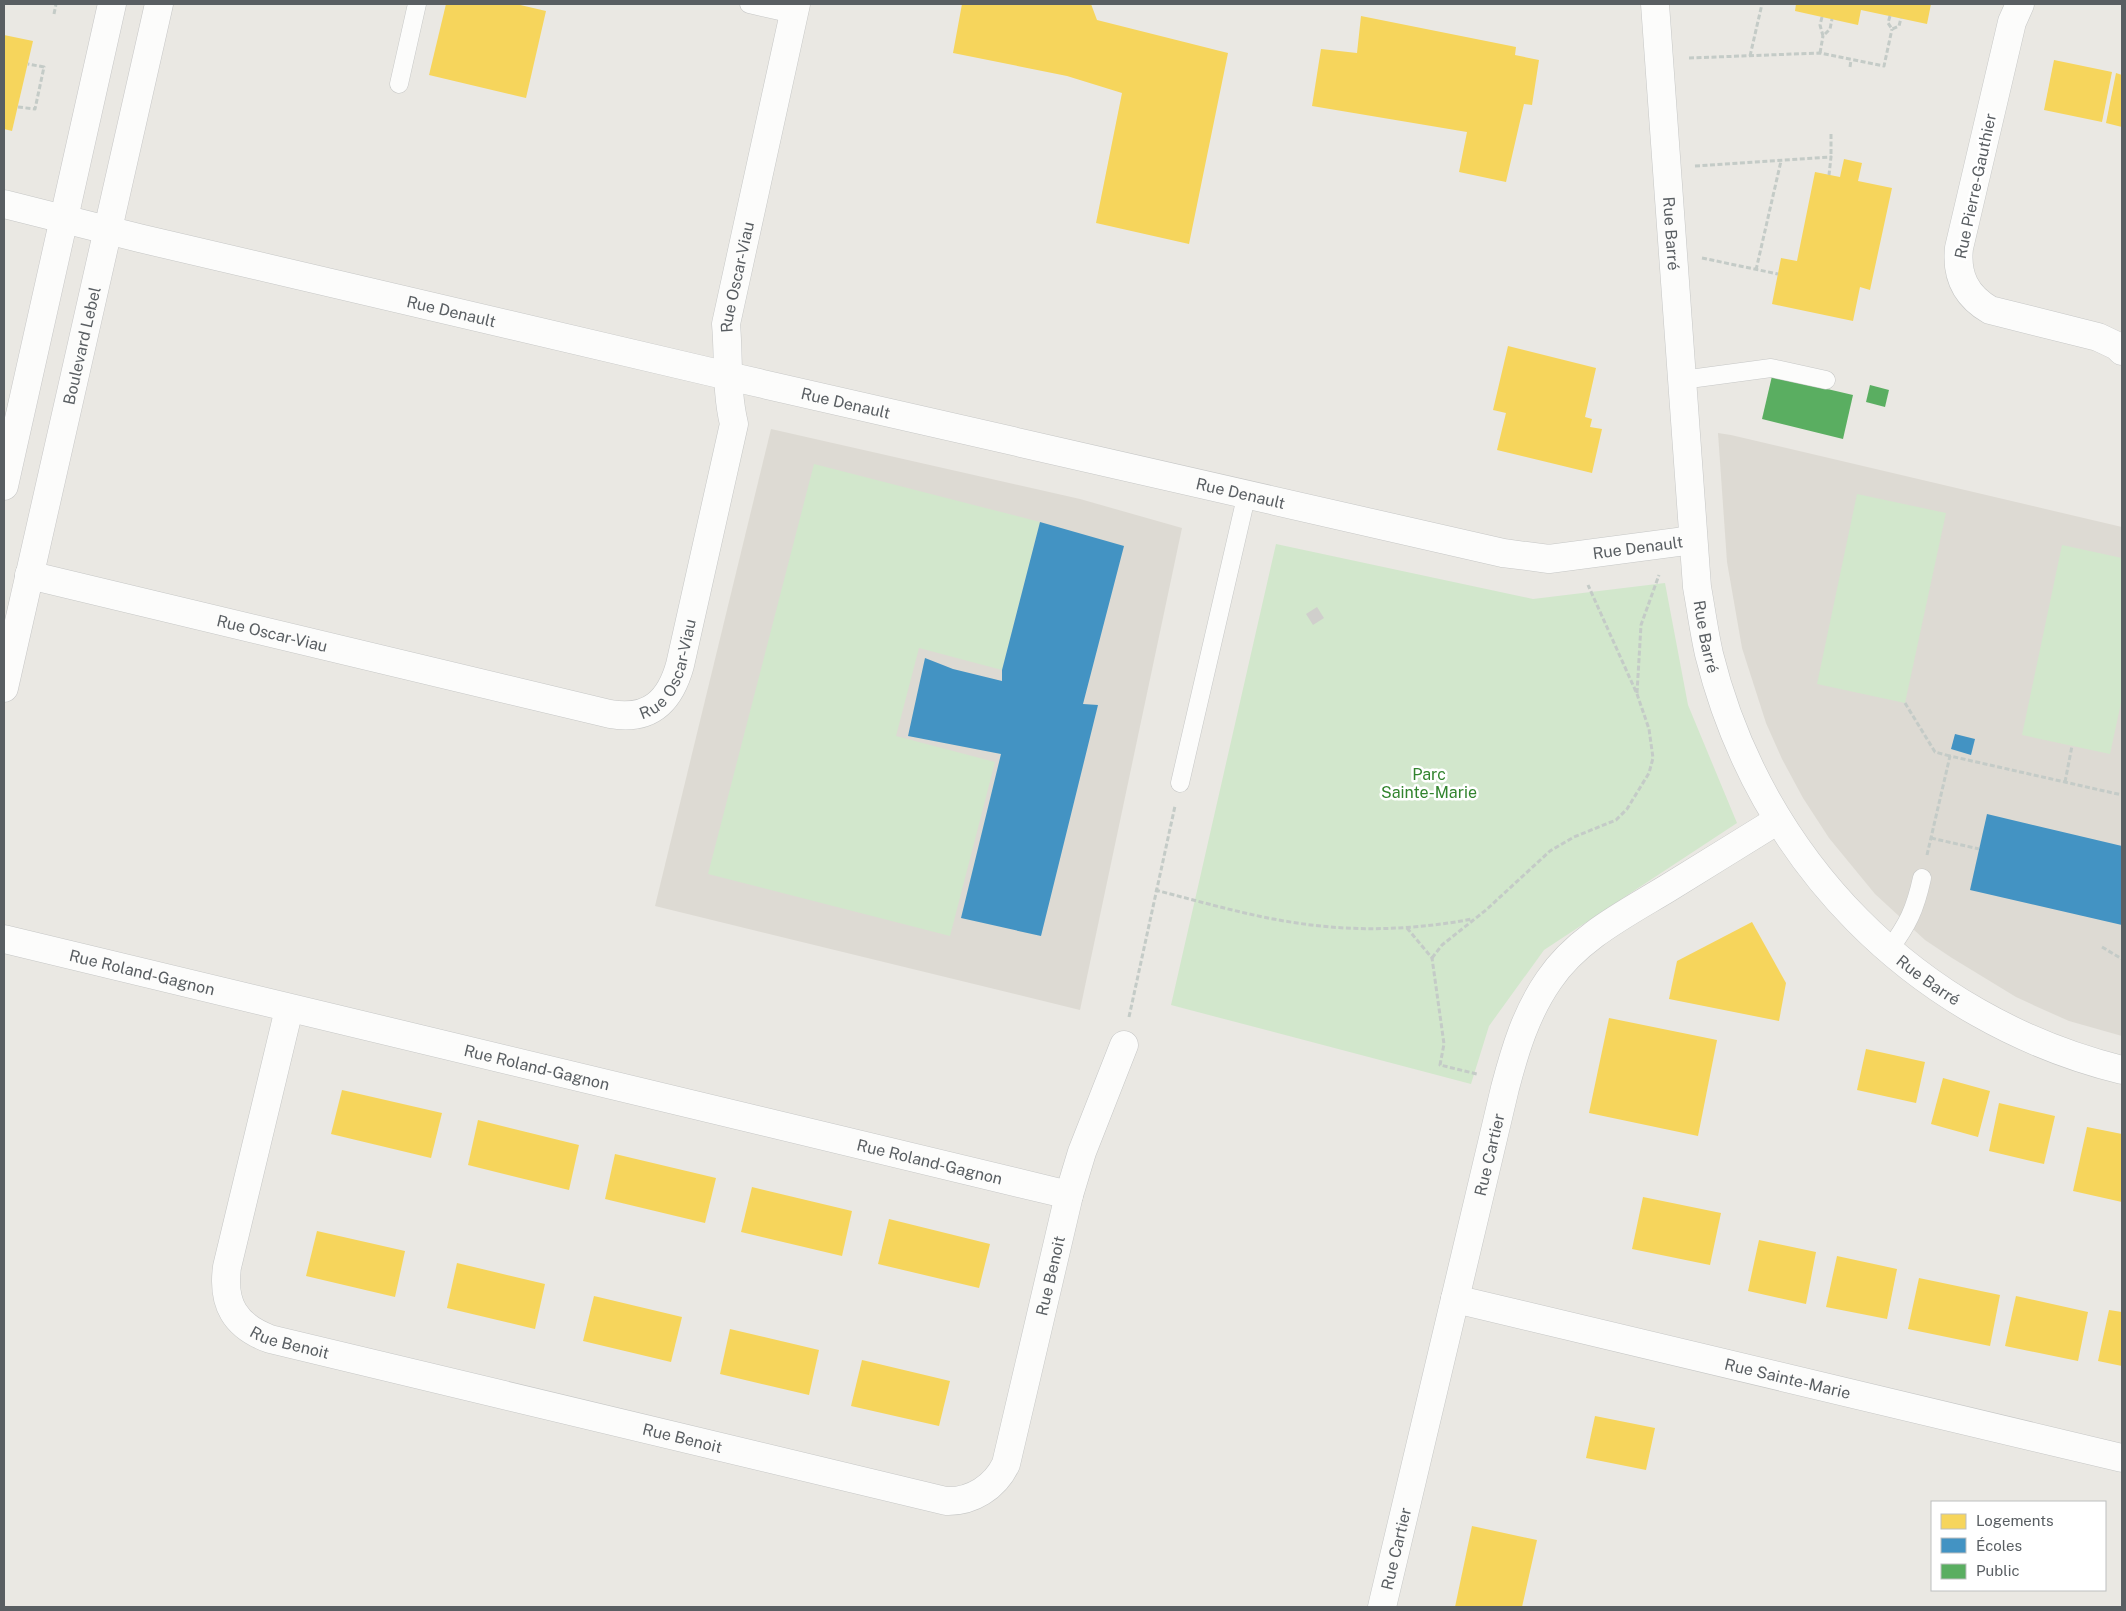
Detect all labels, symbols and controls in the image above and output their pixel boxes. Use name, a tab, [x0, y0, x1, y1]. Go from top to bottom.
street label: Rue Pierre-Gauthier	[1951, 112, 2000, 261]
street label: Rue Barré	[1659, 196, 1683, 271]
street label: Rue Oscar-Viau	[717, 220, 758, 333]
street label: Boulevard Lebel	[59, 285, 105, 407]
street label: Rue Denault	[405, 292, 498, 331]
street label: Rue Denault	[799, 384, 892, 423]
street label: Rue Denault	[1194, 474, 1287, 513]
street label: Rue Denault	[1591, 532, 1684, 563]
street label: Rue Barré	[1689, 599, 1723, 675]
street label: Rue Oscar-Viau	[215, 611, 329, 656]
street label: Rue Oscar-Viau	[637, 617, 700, 723]
park label: Parc Sainte-Marie	[1381, 765, 1477, 802]
street label: Rue Roland-Gagnon	[67, 946, 217, 999]
street label: Rue Barré	[1892, 951, 1964, 1010]
street label: Rue Roland-Gagnon	[462, 1041, 611, 1094]
street label: Rue Cartier	[1471, 1111, 1509, 1198]
street label: Rue Roland-Gagnon	[855, 1135, 1004, 1189]
street label: Rue Benoit	[1032, 1234, 1069, 1318]
street label: Rue Benoit	[247, 1322, 331, 1363]
street label: Rue Sainte-Marie	[1723, 1355, 1852, 1403]
street label: Rue Benoit	[641, 1420, 724, 1457]
legend	[1931, 1501, 2106, 1591]
street label: Rue Cartier	[1377, 1506, 1415, 1592]
text: Logements	[1976, 1512, 2054, 1529]
text: Écoles	[1976, 1537, 2022, 1554]
text: Public	[1976, 1562, 2020, 1579]

